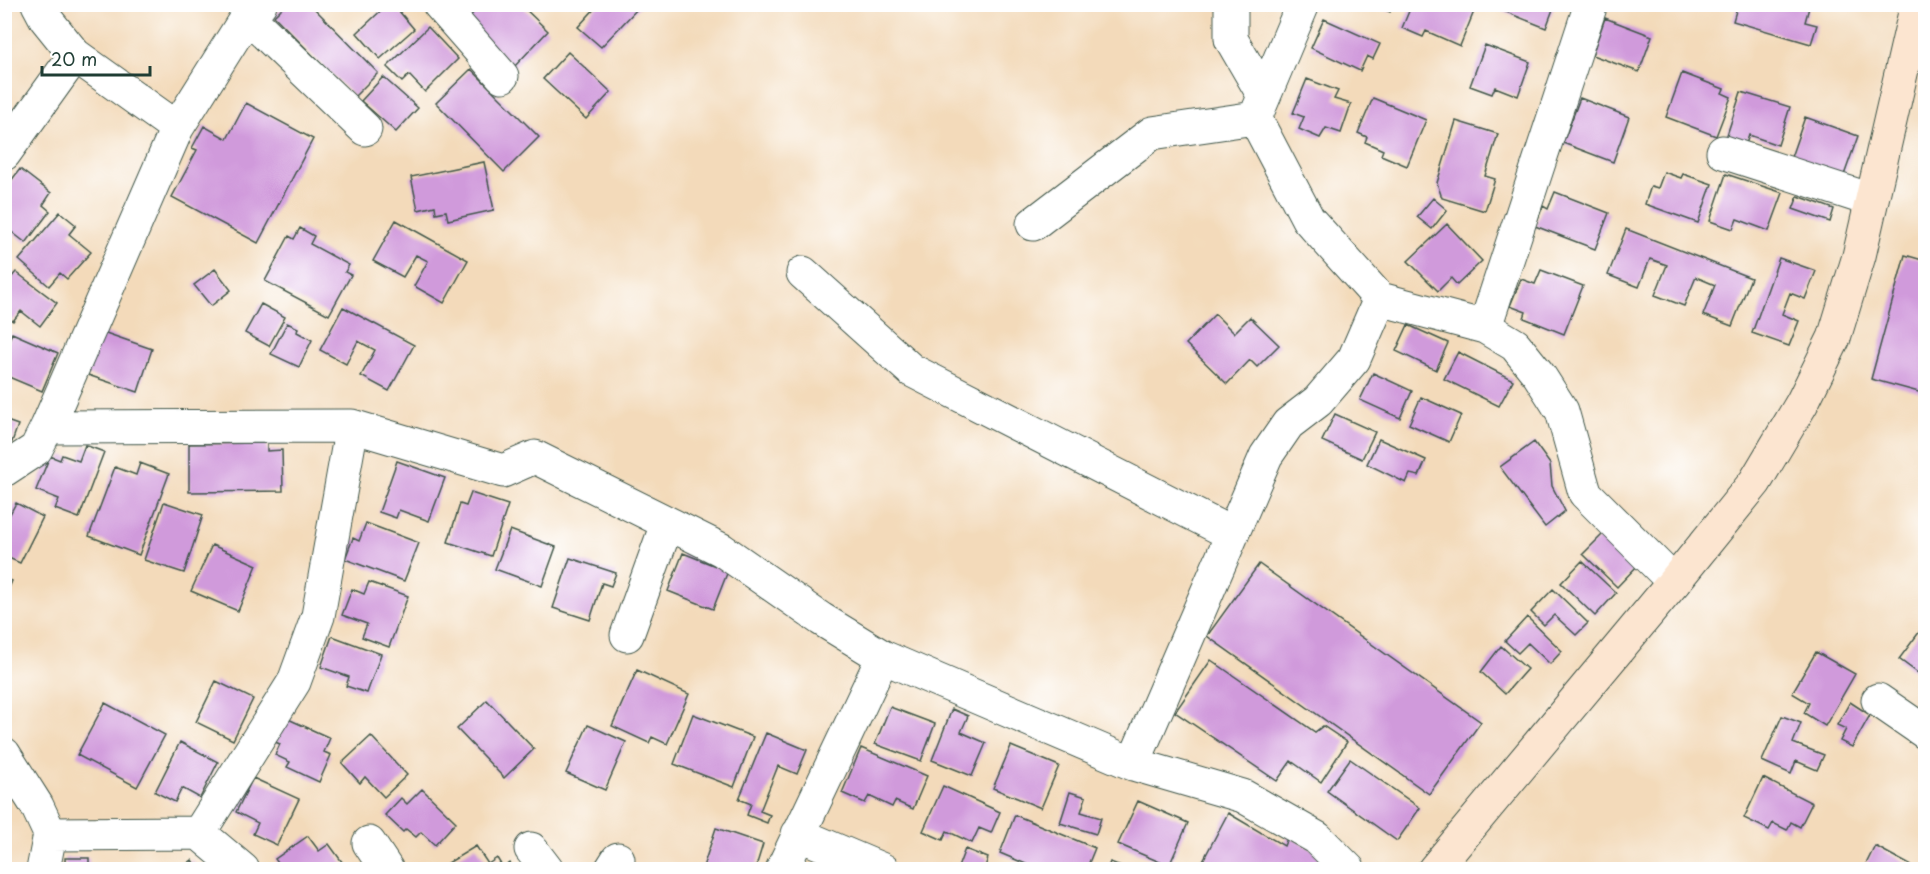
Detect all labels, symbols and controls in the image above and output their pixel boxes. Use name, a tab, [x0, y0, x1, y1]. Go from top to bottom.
scale bar	[42, 39, 150, 77]
text: 20 m	[51, 45, 97, 72]

